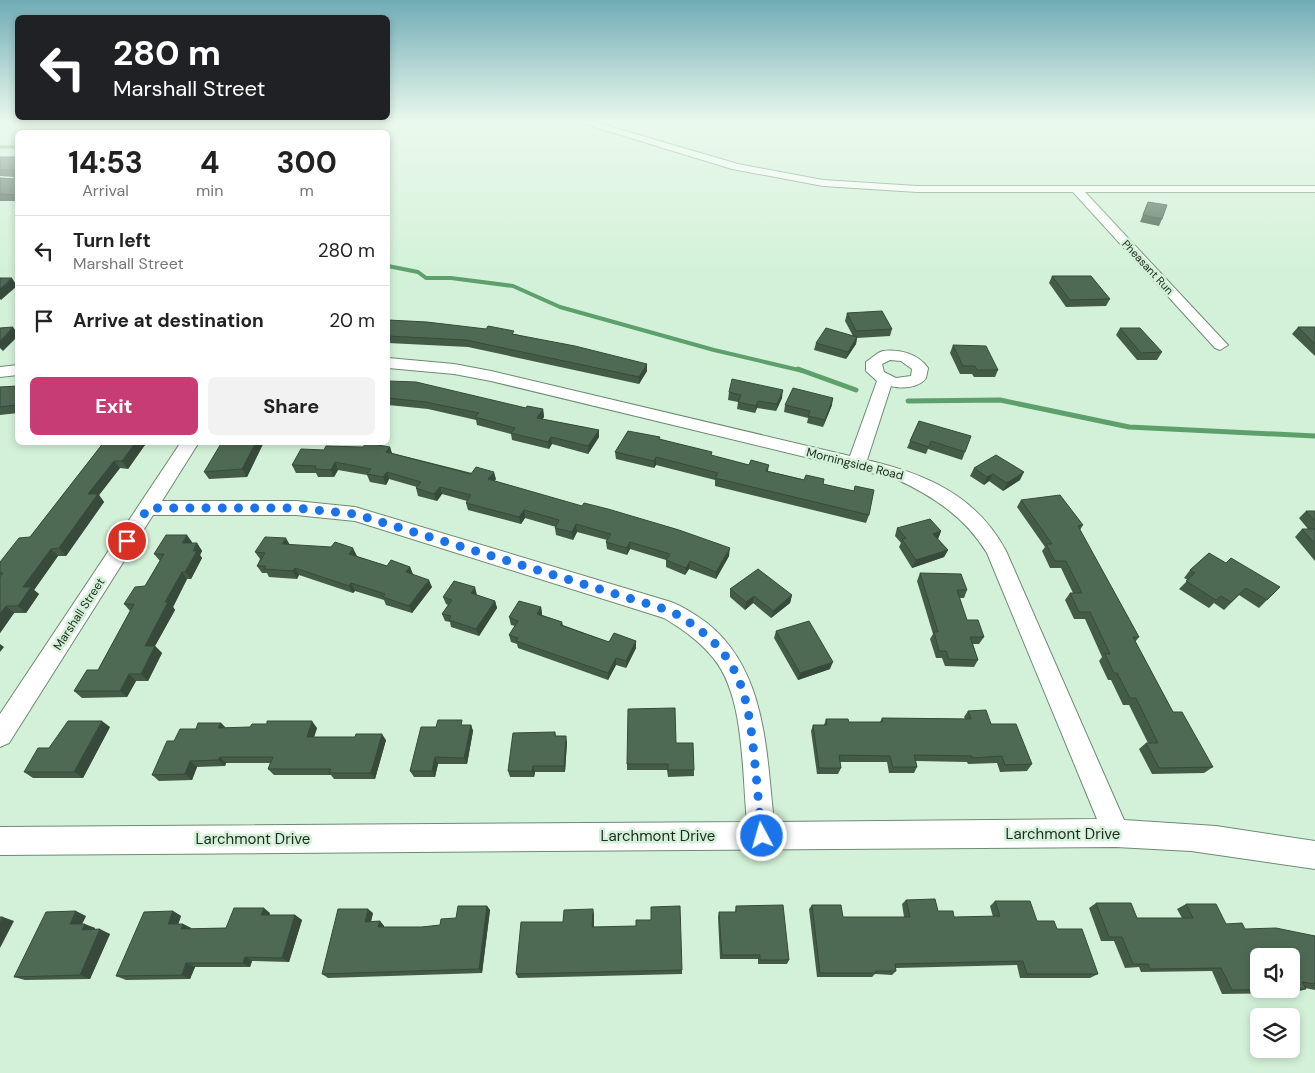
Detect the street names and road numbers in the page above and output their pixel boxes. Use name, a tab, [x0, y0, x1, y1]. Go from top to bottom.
street label: Pheasant Run	[1119, 237, 1177, 297]
street label: Morningside Road	[805, 444, 905, 484]
street label: Marshall Street	[50, 575, 108, 653]
street label: Larchmont Drive	[1006, 824, 1120, 844]
street label: Larchmont Drive	[601, 826, 715, 846]
street label: Larchmont Drive	[196, 829, 310, 849]

